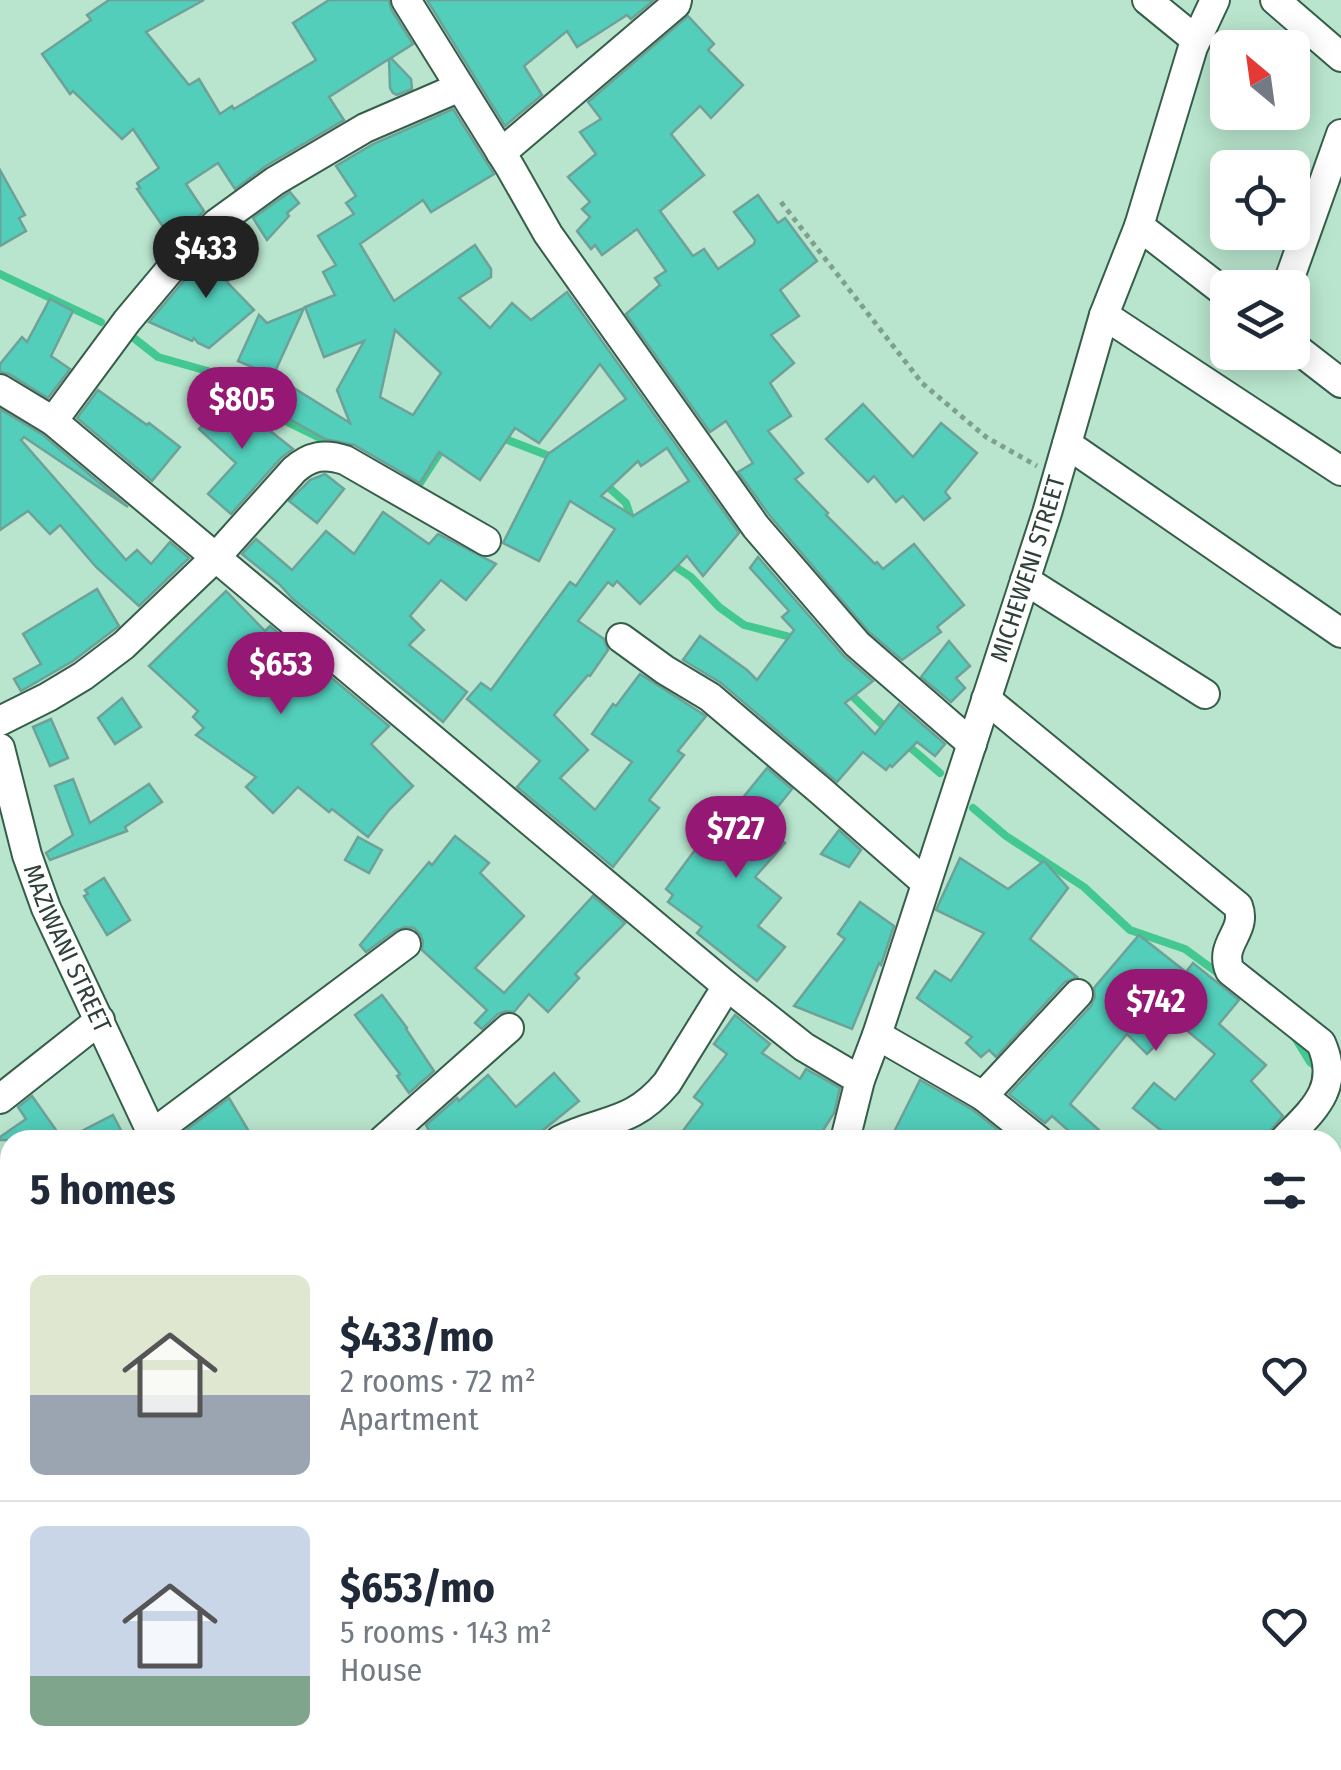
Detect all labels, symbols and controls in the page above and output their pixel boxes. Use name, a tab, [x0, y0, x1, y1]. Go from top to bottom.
north arrow	[1210, 30, 1310, 130]
map controls	[1210, 30, 1310, 370]
button: locate	[1210, 150, 1310, 250]
pin: $433	[147, 216, 265, 301]
text: $433	[175, 229, 237, 267]
button: layers	[1210, 270, 1310, 370]
pin: $805	[183, 367, 301, 452]
text: $805	[209, 380, 275, 418]
street label: MICHEWENI STREET	[984, 472, 1072, 666]
pin: $653	[222, 632, 340, 717]
text: $653	[249, 645, 313, 683]
pin: $727	[677, 796, 795, 881]
text: $727	[707, 809, 765, 847]
street label: MAZIWANI STREET	[17, 860, 118, 1038]
pin: $742	[1097, 969, 1215, 1054]
text: $742	[1126, 982, 1186, 1020]
icon: filters	[1257, 1163, 1312, 1218]
text: 5 homes	[30, 1165, 176, 1215]
text: $433/mo	[340, 1312, 494, 1362]
icon: home	[110, 1315, 230, 1435]
icon: heart	[1257, 1348, 1312, 1403]
text: 2 rooms · 72 m²	[340, 1362, 536, 1400]
text: Apartment	[340, 1400, 479, 1438]
text: $653/mo	[340, 1563, 495, 1613]
icon: home	[110, 1566, 230, 1686]
icon: heart	[1257, 1599, 1312, 1654]
text: 5 rooms · 143 m²	[340, 1613, 552, 1651]
text: House	[340, 1651, 422, 1689]

